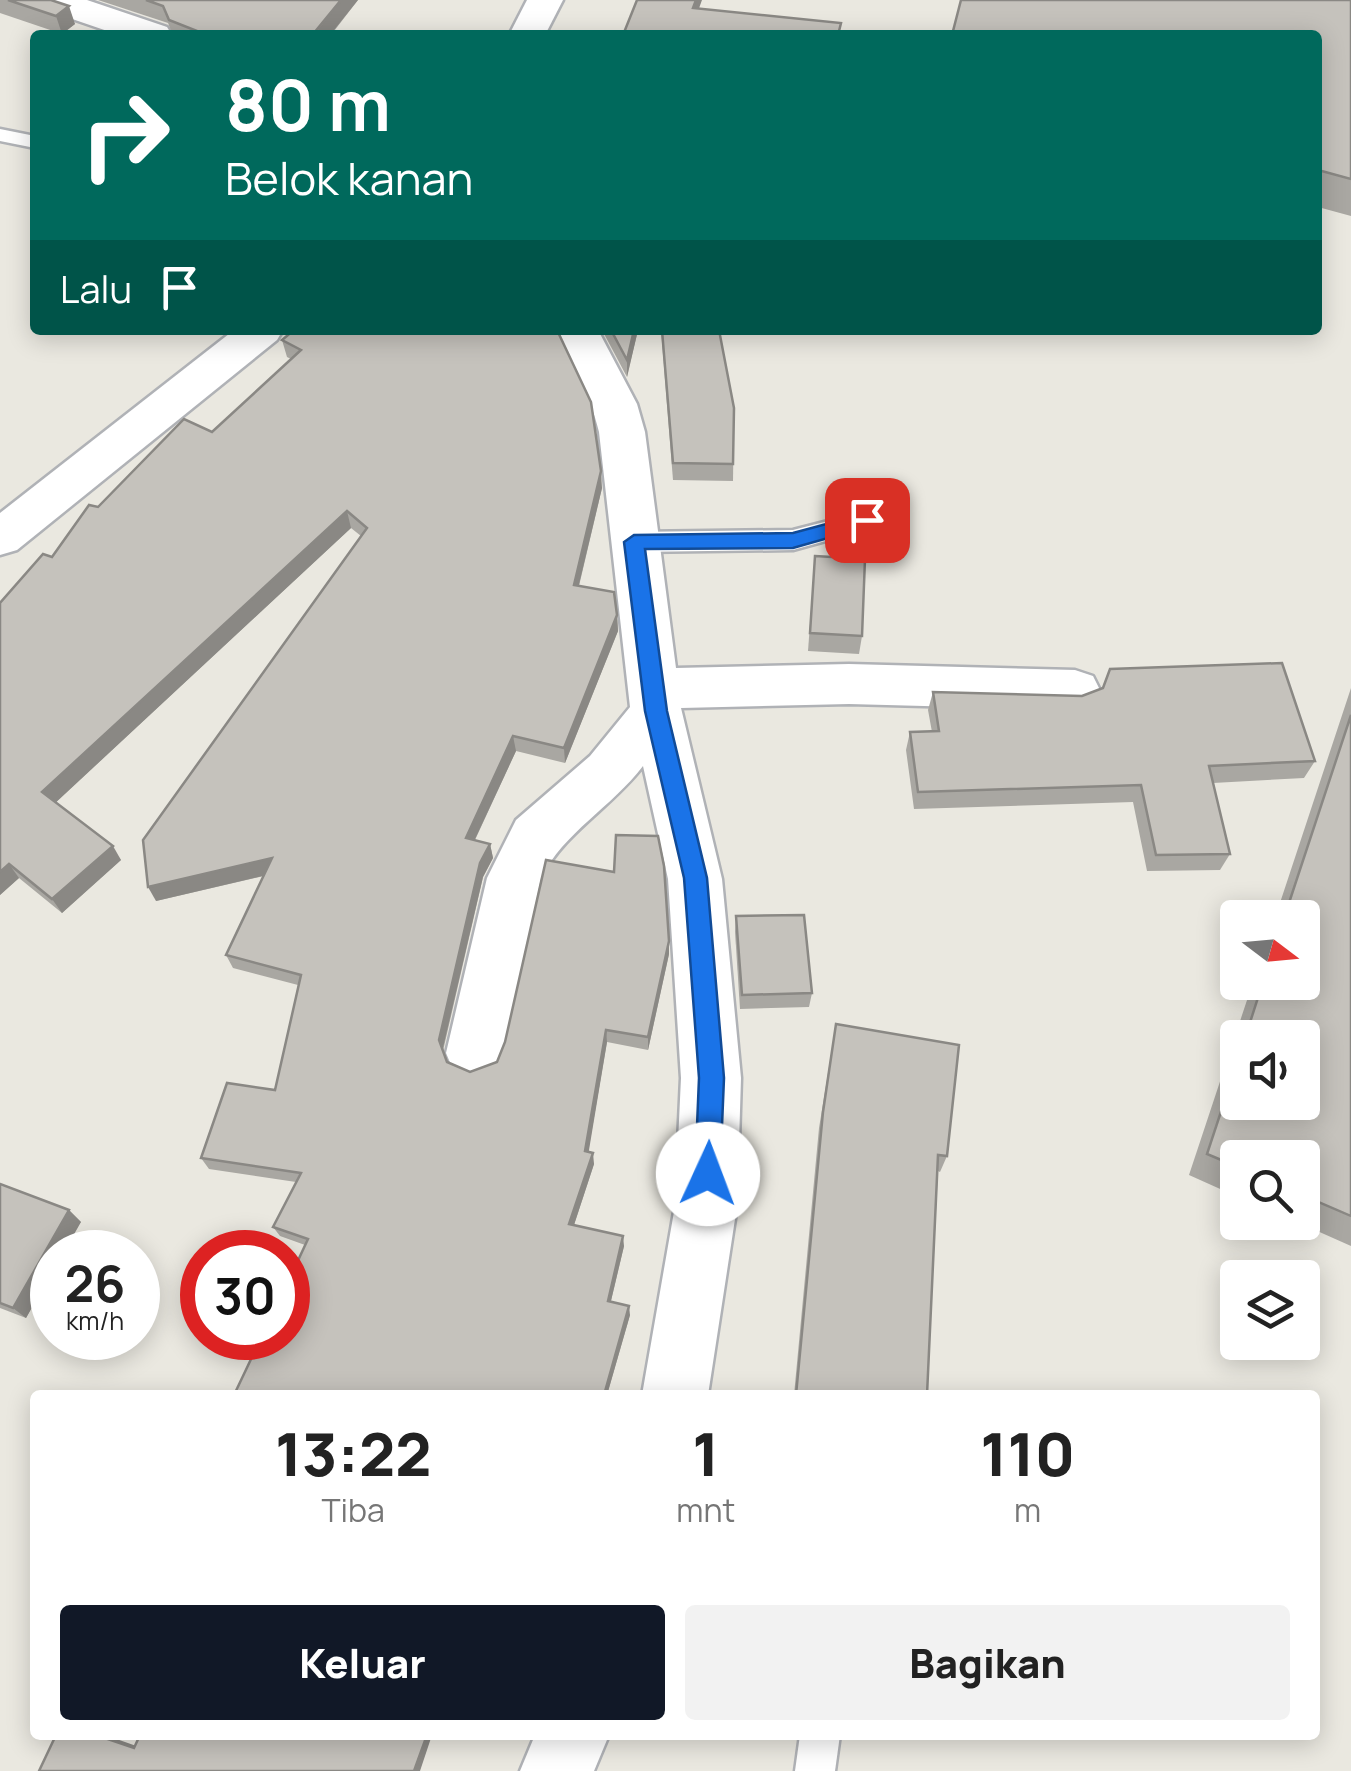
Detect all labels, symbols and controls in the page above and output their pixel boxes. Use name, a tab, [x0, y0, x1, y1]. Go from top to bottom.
text: 80 m	[225, 56, 391, 152]
icon: right	[60, 70, 190, 200]
text: Belok kanan	[225, 147, 473, 209]
icon: arrive	[152, 260, 207, 315]
text: Lalu	[60, 262, 132, 314]
pin	[825, 478, 910, 563]
icon: arrive	[840, 493, 895, 548]
north arrow	[1220, 900, 1320, 1000]
map controls	[1220, 900, 1320, 1360]
button: sound	[1220, 1020, 1320, 1120]
position arrow	[656, 1122, 760, 1226]
button: search	[1220, 1140, 1320, 1240]
speed limit sign: 30	[180, 1230, 310, 1360]
text: 26	[65, 1249, 125, 1317]
button: layers	[1220, 1260, 1320, 1360]
text: km/h	[66, 1303, 124, 1338]
text: 13:22	[275, 1412, 431, 1494]
text: 1	[692, 1412, 719, 1494]
text: 110	[980, 1412, 1075, 1494]
text: Tiba	[322, 1488, 385, 1532]
text: mnt	[676, 1488, 735, 1532]
text: m	[1014, 1488, 1041, 1532]
button: Keluar	[60, 1605, 665, 1720]
button: Bagikan	[685, 1605, 1290, 1720]

